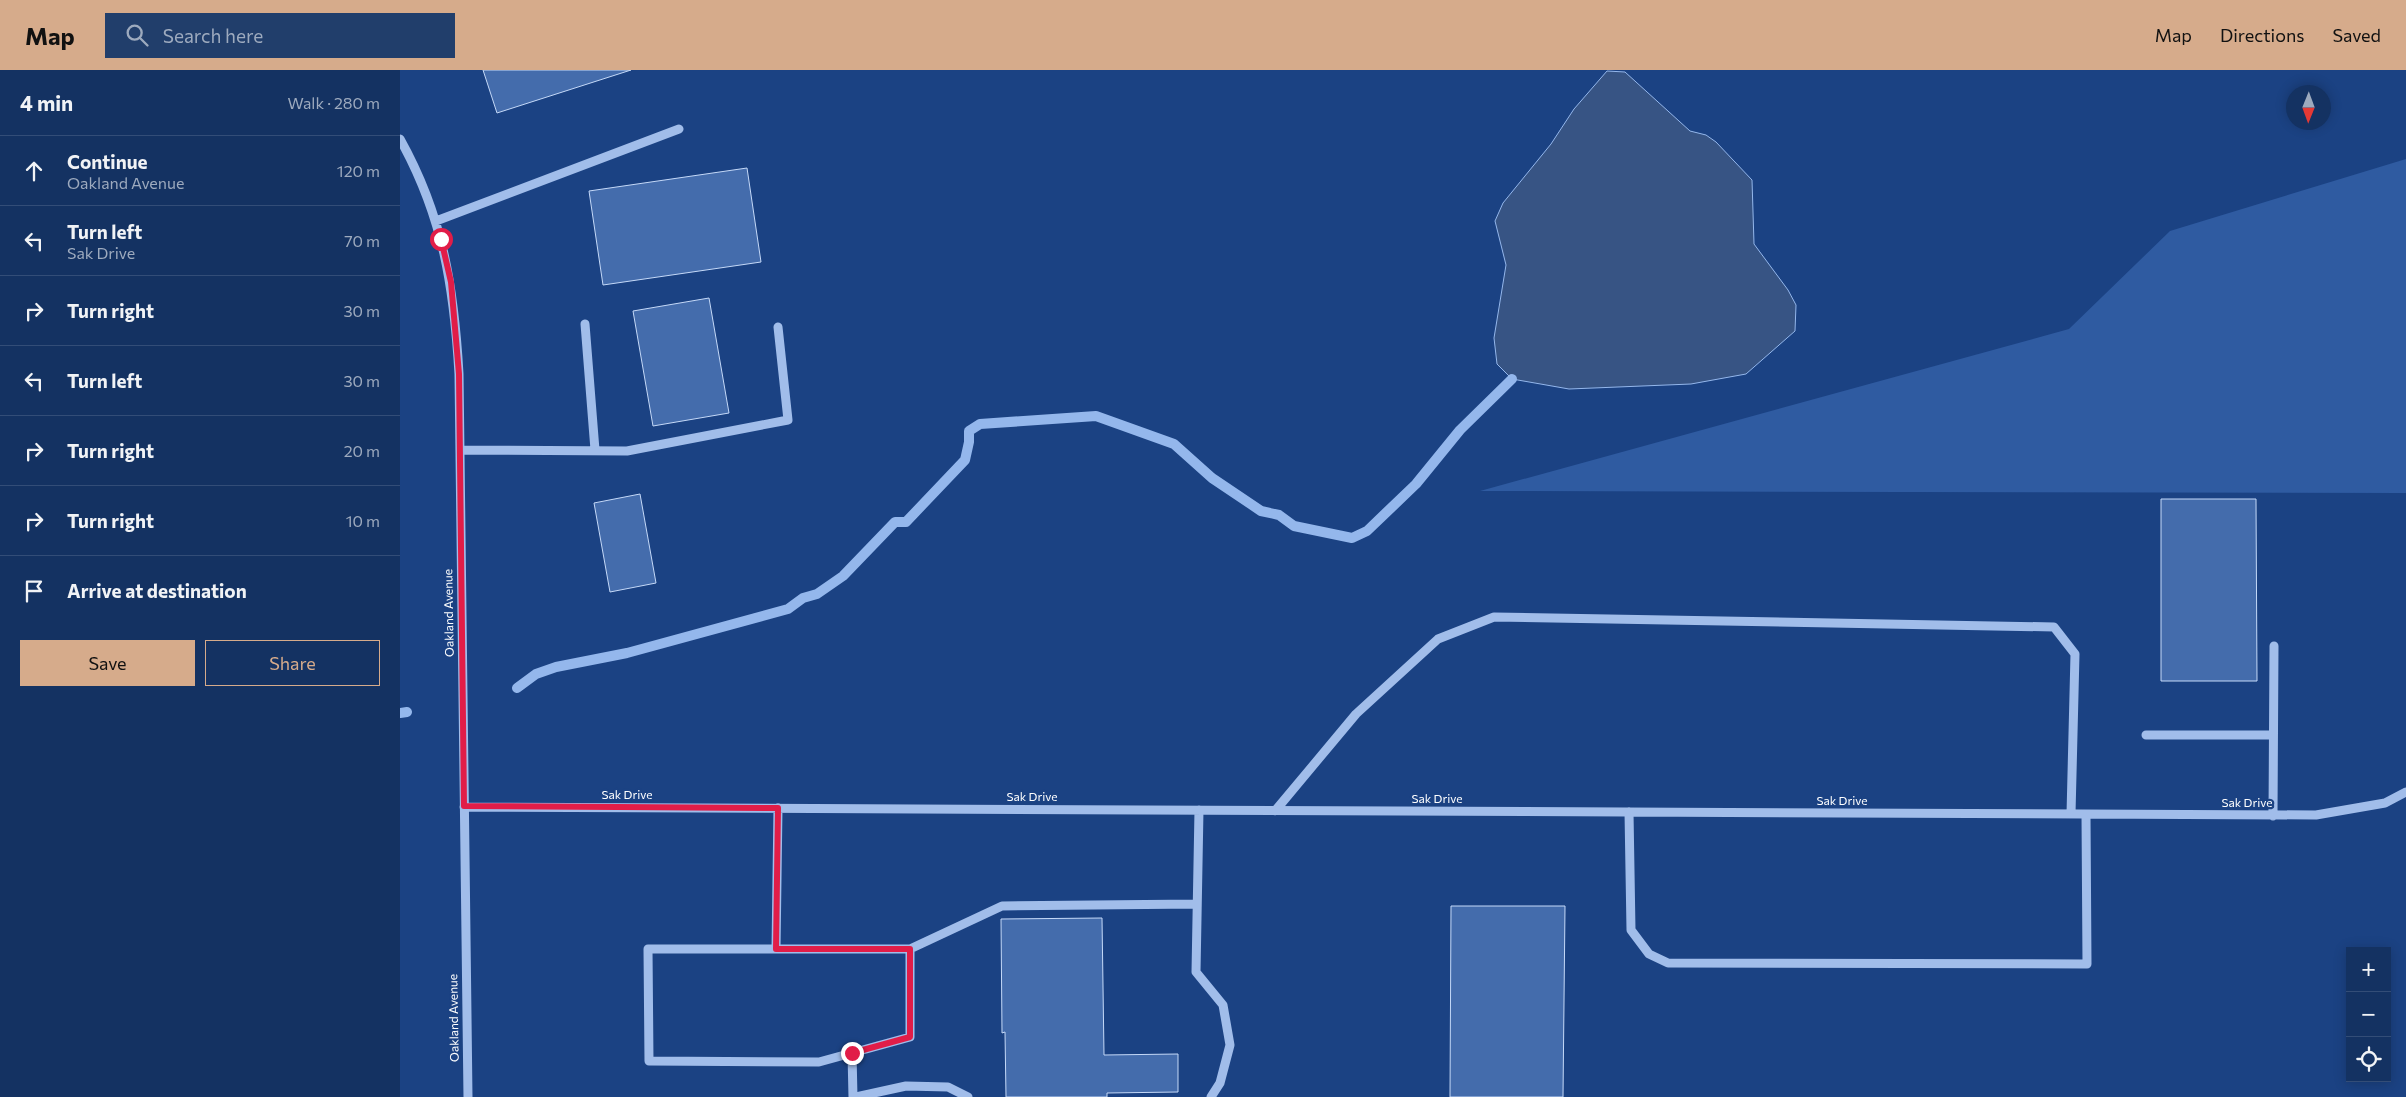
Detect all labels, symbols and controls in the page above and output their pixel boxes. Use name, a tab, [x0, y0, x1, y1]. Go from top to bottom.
search box	[105, 13, 455, 58]
text: Map	[25, 21, 75, 50]
icon: search	[123, 21, 151, 49]
text: Search here	[163, 24, 263, 47]
text: Map	[2155, 24, 2192, 46]
text: Directions	[2220, 24, 2304, 46]
text: Saved	[2332, 24, 2381, 46]
north arrow	[2286, 85, 2331, 130]
text: 4 min	[20, 90, 73, 115]
text: Walk · 280 m	[288, 93, 380, 112]
text: Continue	[67, 150, 147, 173]
icon: ahead	[20, 157, 48, 185]
text: 120 m	[337, 161, 380, 180]
text: Oakland Avenue	[67, 173, 184, 192]
text: Turn left	[67, 220, 142, 243]
icon: left	[20, 227, 48, 255]
route start	[430, 228, 453, 251]
text: 70 m	[344, 231, 380, 250]
text: Sak Drive	[67, 243, 135, 262]
icon: right	[20, 297, 48, 325]
text: Turn right	[67, 299, 154, 322]
text: 30 m	[343, 301, 380, 320]
icon: left	[20, 367, 48, 395]
text: Turn left	[67, 369, 142, 392]
text: 30 m	[343, 371, 380, 390]
icon: right	[20, 437, 48, 465]
text: Turn right	[67, 439, 154, 462]
text: 20 m	[344, 441, 380, 460]
icon: right	[20, 507, 48, 535]
text: Turn right	[67, 509, 154, 532]
text: 10 m	[346, 511, 380, 530]
street label: Oakland Avenue	[440, 569, 456, 657]
icon: arrive	[20, 577, 48, 605]
text: Arrive at destination	[67, 579, 247, 602]
button: Save	[20, 640, 195, 686]
button: Share	[205, 640, 380, 686]
street label: Sak Drive	[601, 787, 653, 801]
street label: Sak Drive	[1006, 789, 1058, 803]
street label: Sak Drive	[1411, 791, 1463, 805]
street label: Sak Drive	[1816, 793, 1868, 807]
street label: Sak Drive	[2221, 795, 2273, 809]
map controls	[2346, 947, 2391, 1082]
button: +	[2346, 947, 2391, 992]
street label: Oakland Avenue	[445, 974, 461, 1062]
button: −	[2346, 992, 2391, 1037]
button: locate	[2346, 1037, 2391, 1082]
route end	[841, 1042, 864, 1065]

